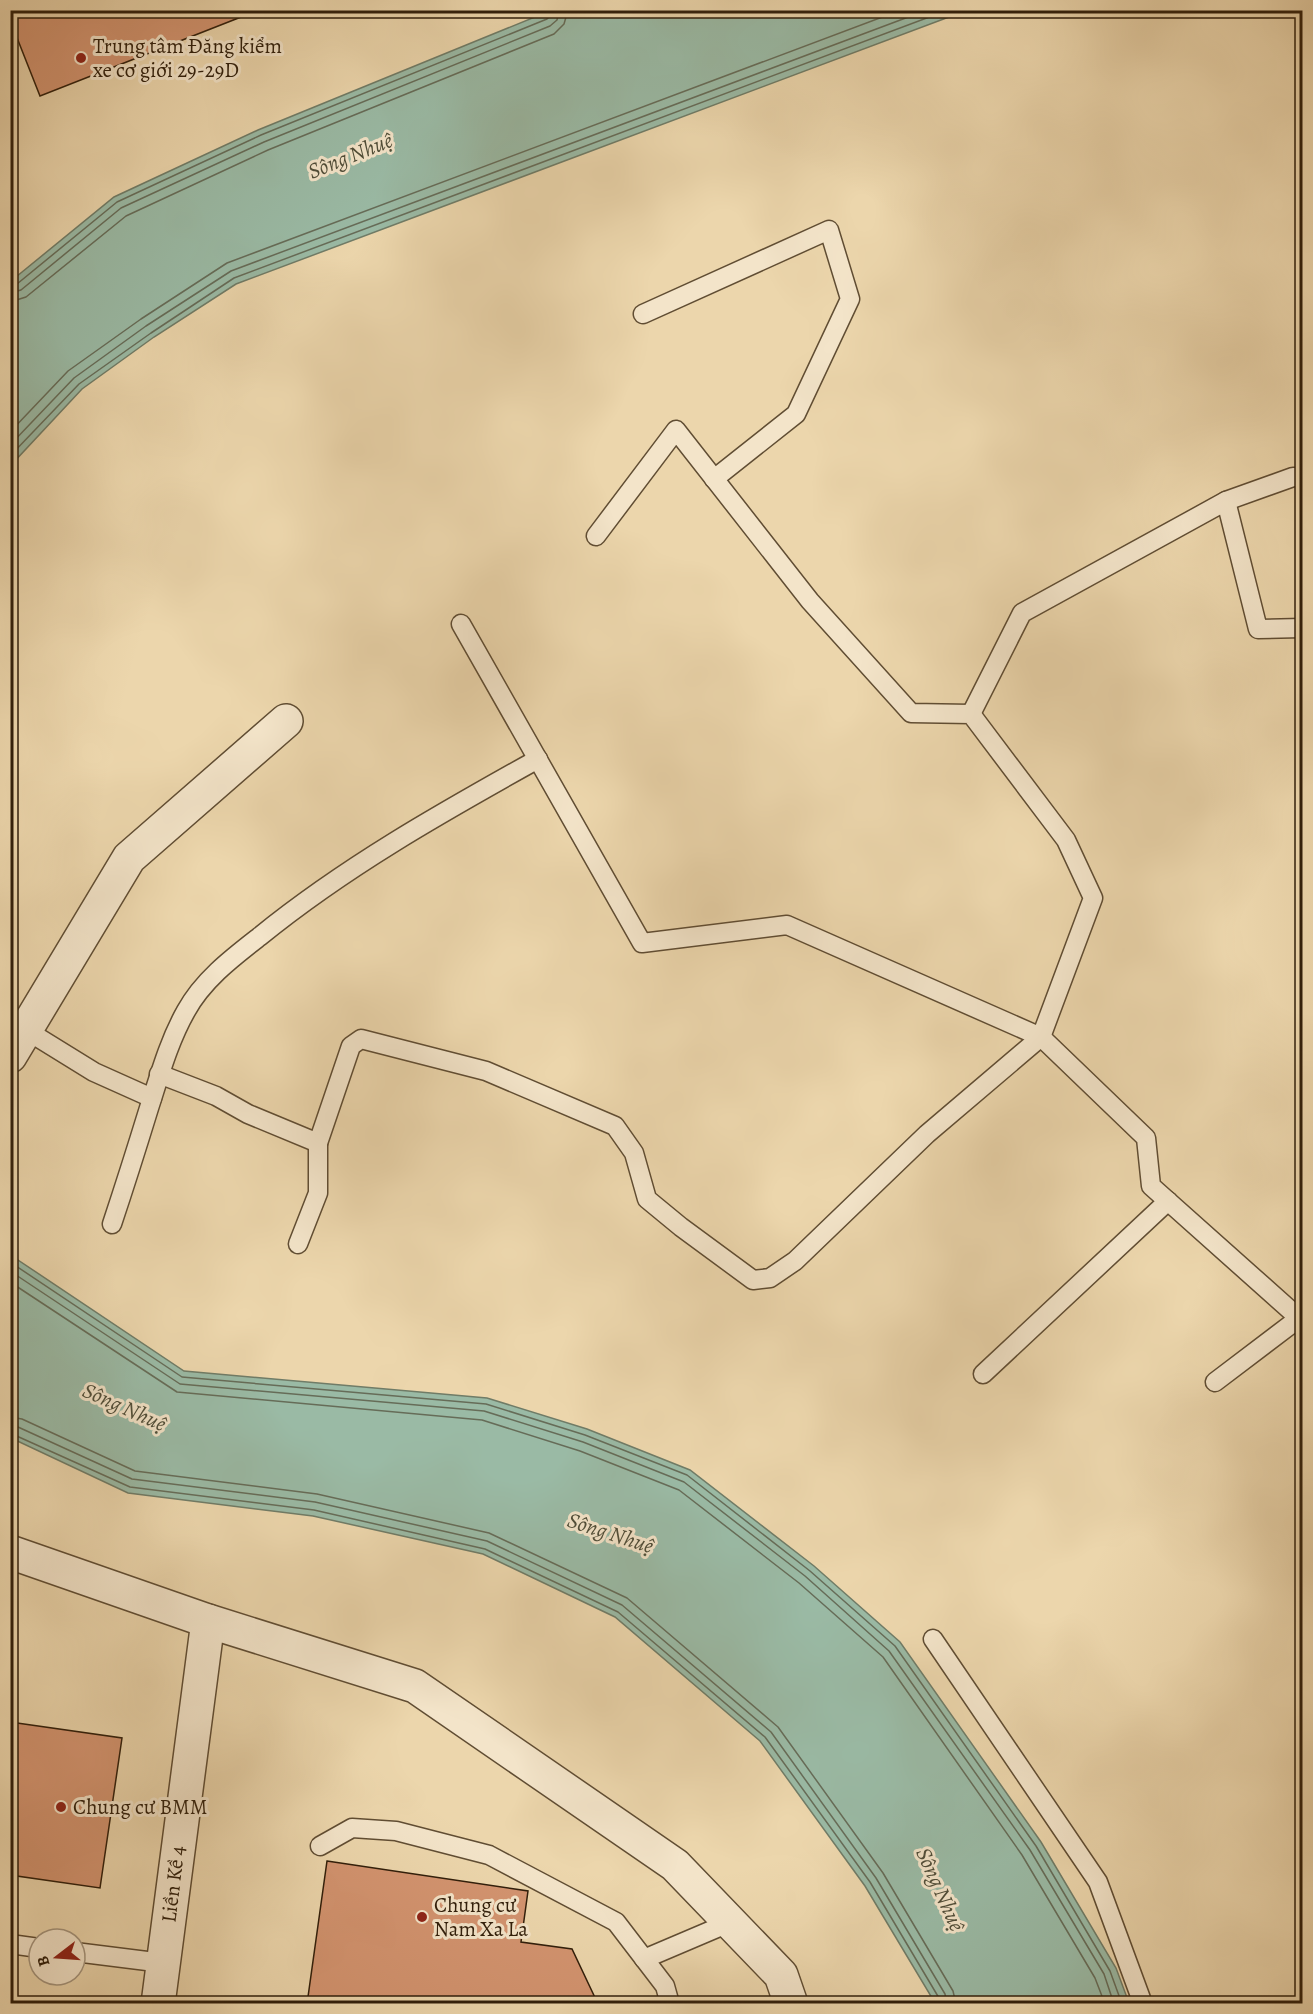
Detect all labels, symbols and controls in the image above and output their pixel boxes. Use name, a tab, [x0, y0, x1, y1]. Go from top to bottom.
place label: Trung tâm Đăng kiểm xe cơ giới 29-29D	[93, 32, 282, 84]
marker: Trung tâm Đăng kiểm xe cơ giới 29-29D	[74, 51, 88, 65]
water label: Sông Nhuệ	[304, 125, 398, 186]
water label: Sông Nhuệ	[78, 1375, 172, 1439]
water label: Sông Nhuệ	[564, 1505, 658, 1561]
place label: Chung cư BMM	[73, 1793, 208, 1821]
marker: Chung cư BMM	[54, 1800, 68, 1814]
water label: Sông Nhuệ	[908, 1843, 972, 1937]
street label: Liền Kề 4	[154, 1844, 192, 1924]
place label: Chung cư Nam Xa La	[434, 1891, 528, 1943]
marker: Chung cư Nam Xa La	[415, 1910, 429, 1924]
north arrow	[27, 1927, 87, 1987]
text: B	[32, 1953, 56, 1969]

